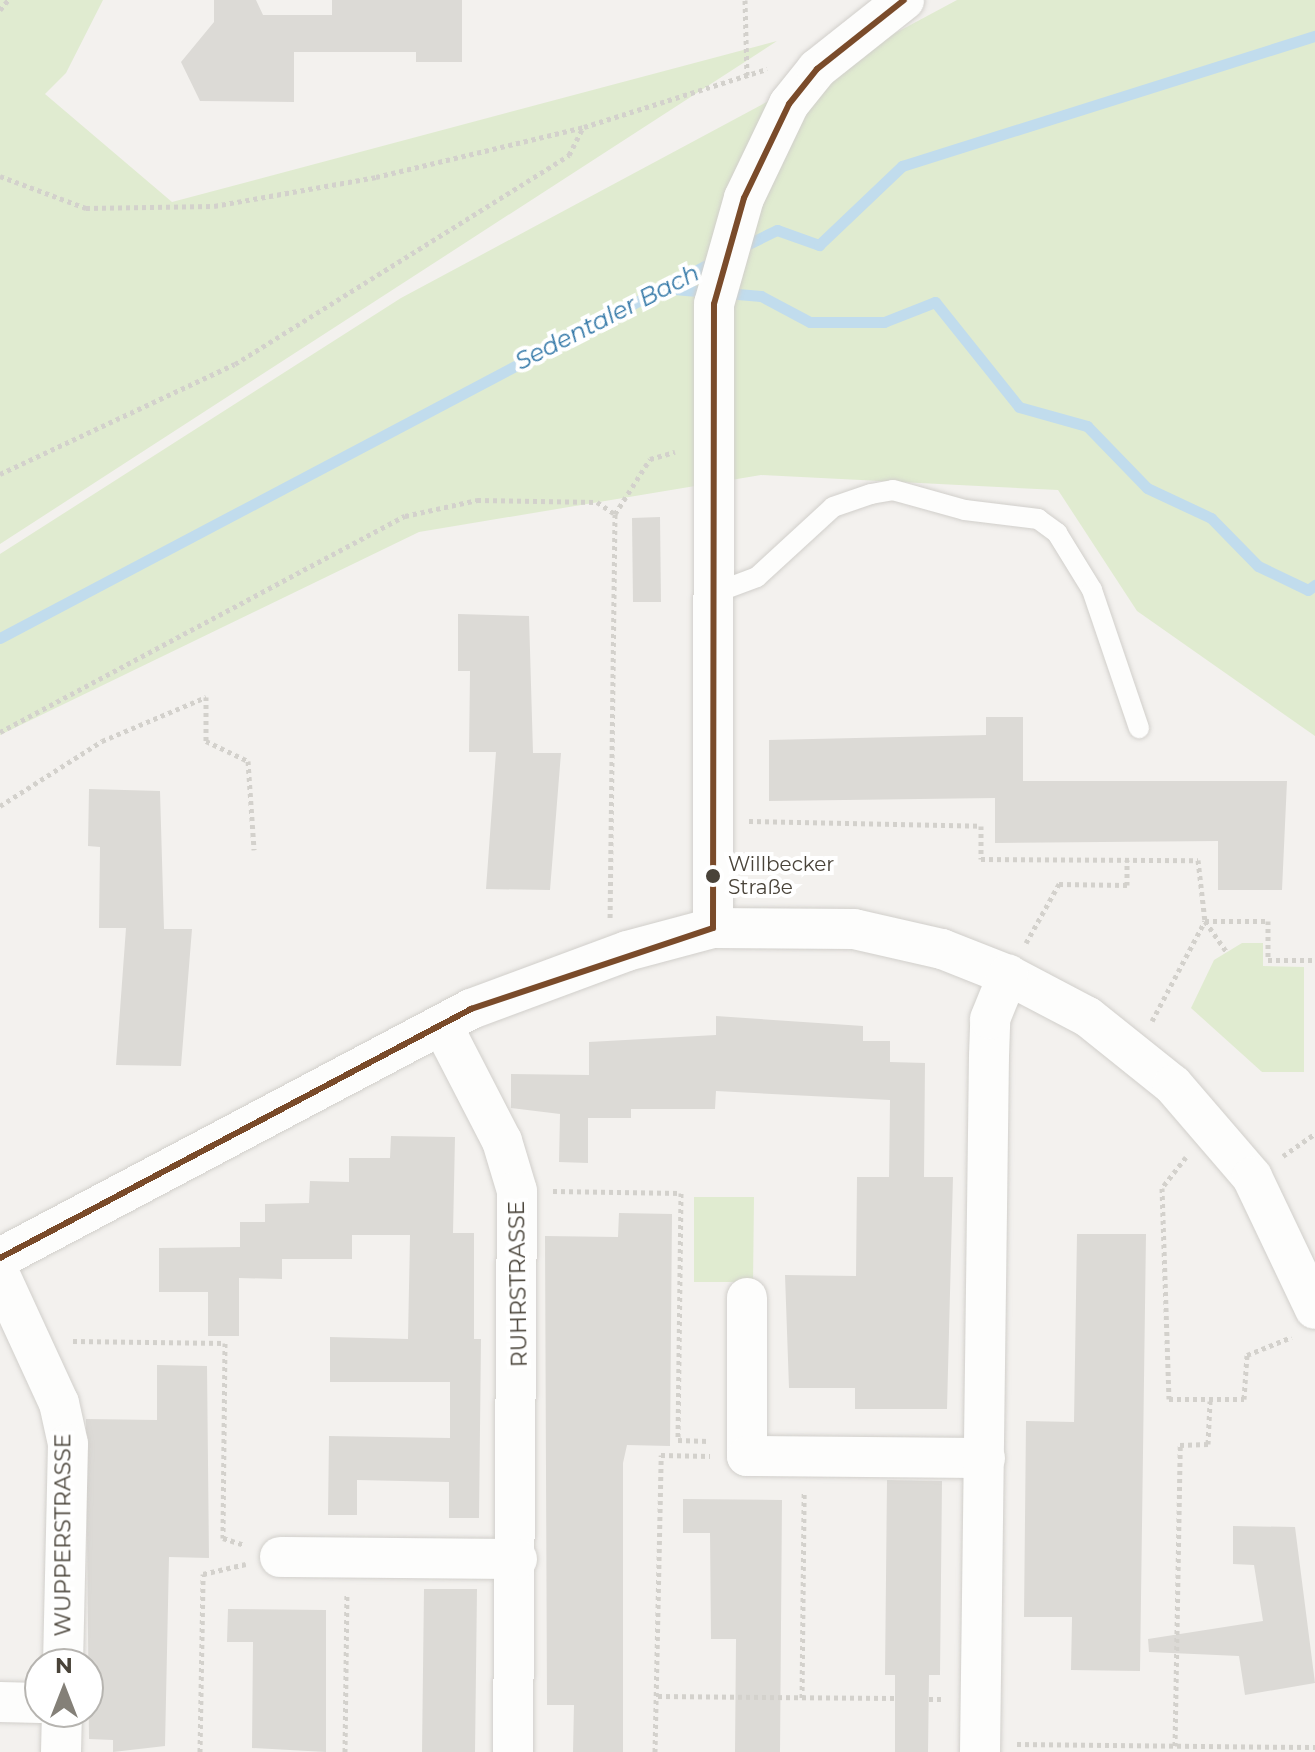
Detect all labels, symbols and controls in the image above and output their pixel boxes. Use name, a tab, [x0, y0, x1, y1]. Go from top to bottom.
water label: Sedentaler Bach	[510, 258, 704, 376]
place label: Willbecker Straße	[728, 852, 834, 899]
marker: Willbecker Straße	[705, 868, 721, 884]
street label: RUHRSTRASSE	[503, 1201, 533, 1367]
street label: WUPPERSTRASSE	[50, 1433, 76, 1637]
north arrow	[24, 1648, 104, 1728]
text: N	[55, 1652, 73, 1679]

